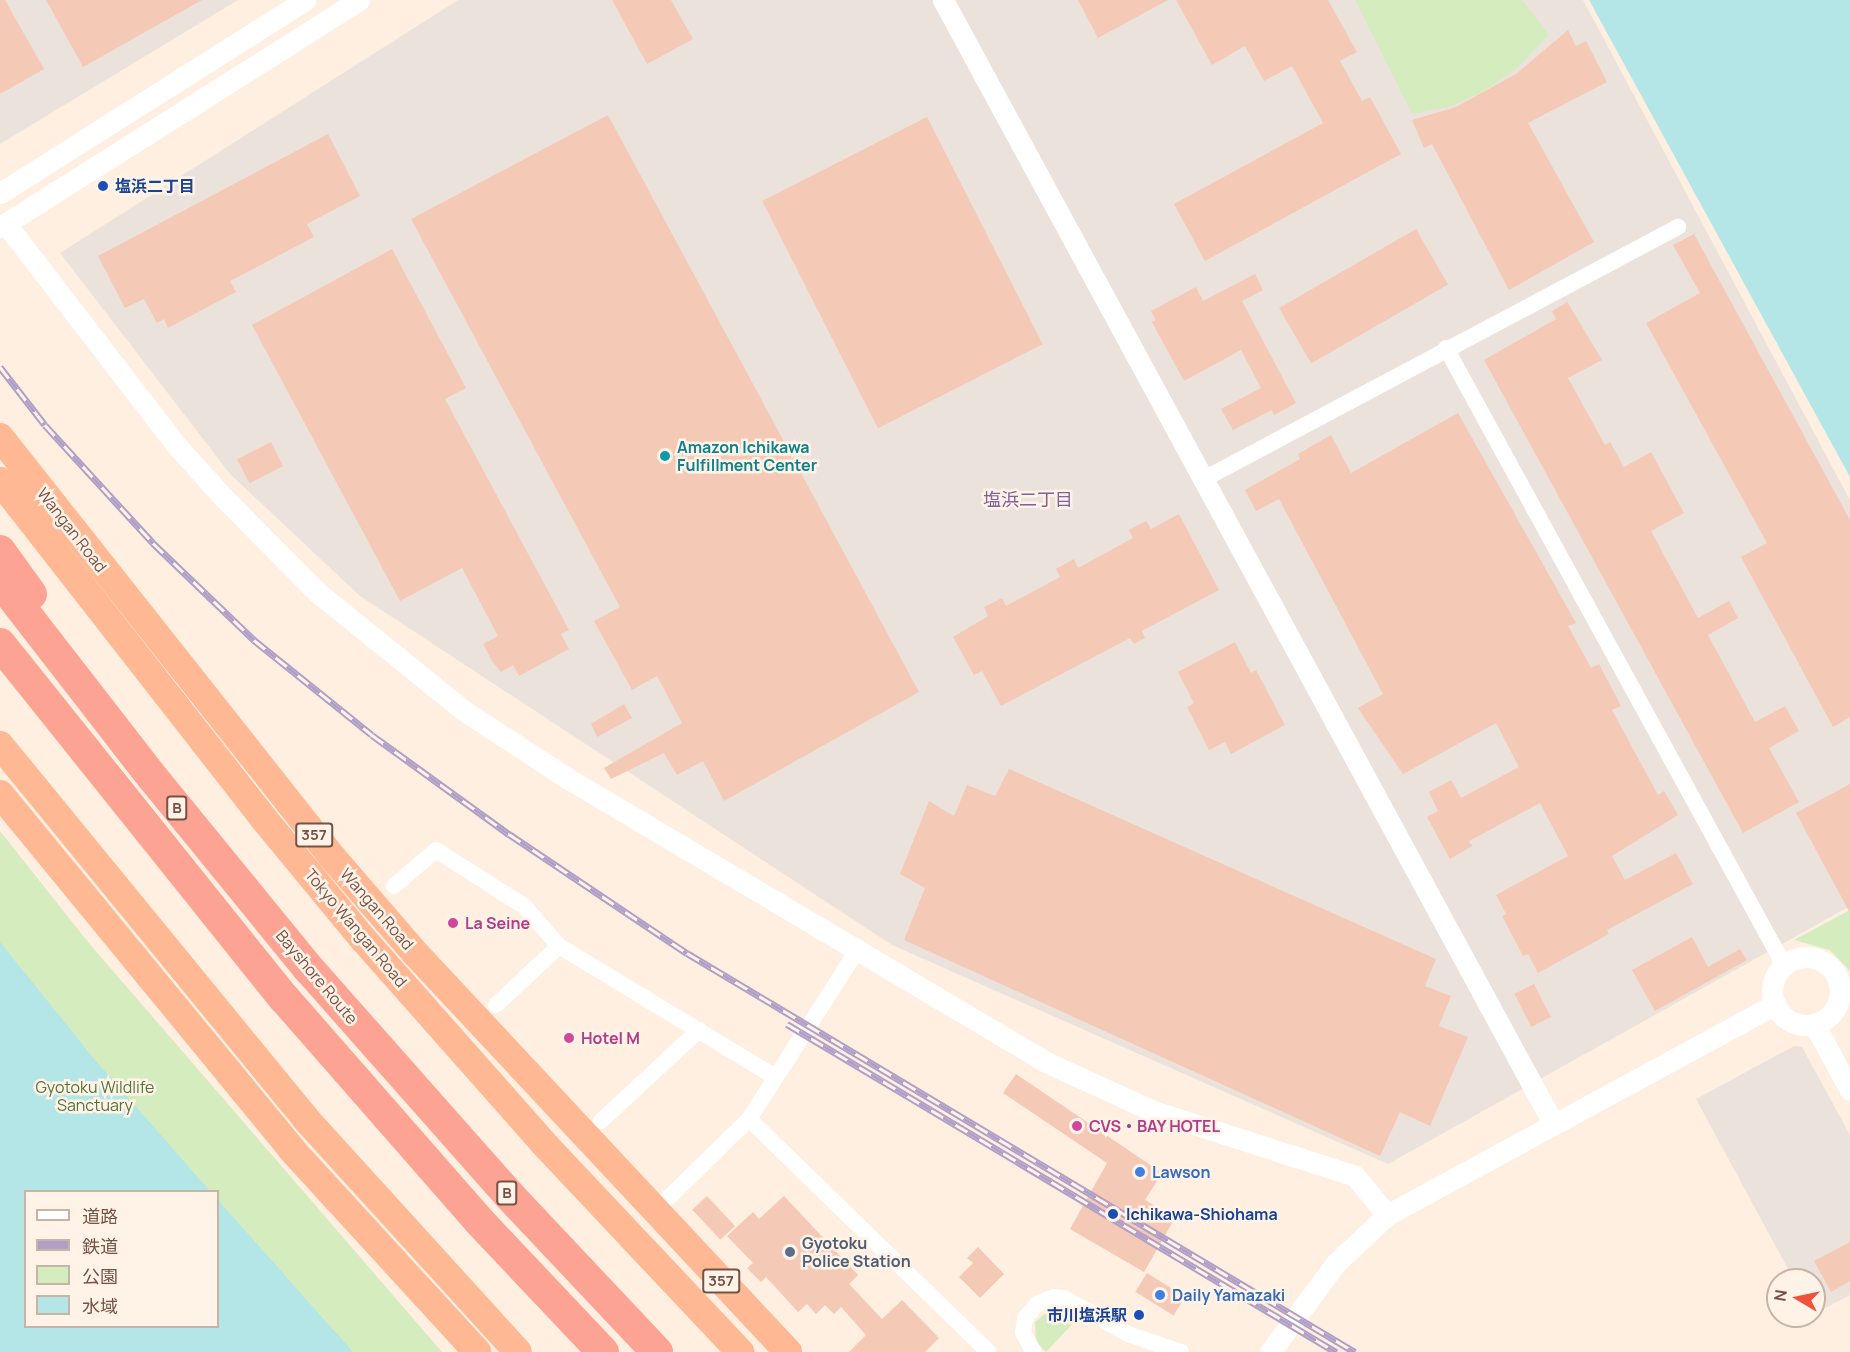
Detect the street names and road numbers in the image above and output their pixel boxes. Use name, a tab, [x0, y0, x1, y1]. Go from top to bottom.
street label: Wangan Road	[33, 484, 111, 576]
road number: B	[165, 796, 189, 820]
road number: 357	[294, 823, 334, 847]
street label: Wangan Road	[336, 864, 418, 954]
street label: Tokyo Wangan Road	[301, 865, 411, 991]
street label: Bayshore Route	[272, 926, 362, 1028]
road number: B	[495, 1181, 519, 1205]
road number: 357	[702, 1269, 740, 1293]

